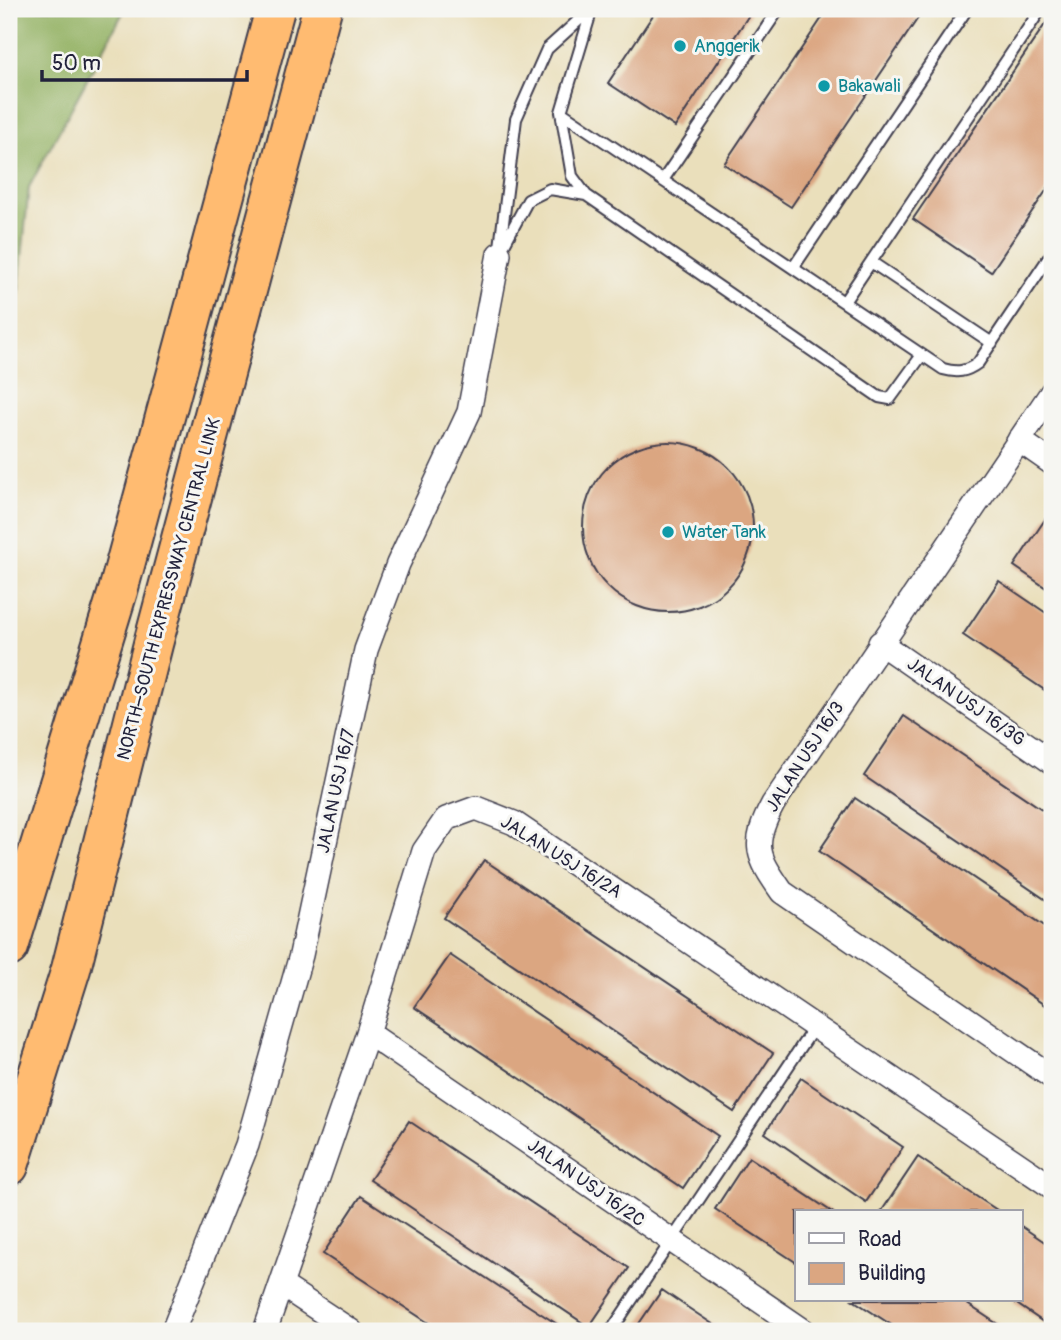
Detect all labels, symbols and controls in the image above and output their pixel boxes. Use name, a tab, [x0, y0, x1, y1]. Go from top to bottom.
place label: Anggerik	[694, 35, 760, 58]
scale bar	[42, 38, 247, 82]
marker: Anggerik	[672, 38, 688, 54]
text: 50 m	[52, 50, 101, 77]
place label: Bakawali	[838, 75, 900, 98]
marker: Bakawali	[816, 78, 832, 94]
street label: NORTH–SOUTH EXPRESSWAY CENTRAL LINK	[112, 415, 226, 763]
place label: Water Tank	[682, 521, 767, 544]
marker: Water Tank	[660, 524, 676, 540]
street label: JALAN USJ 16/3G	[902, 653, 1030, 751]
street label: JALAN USJ 16/3	[761, 697, 849, 817]
street label: JALAN USJ 16/7	[312, 726, 361, 855]
street label: JALAN USJ 16/2A	[496, 810, 626, 904]
street label: JALAN USJ 16/2C	[523, 1134, 649, 1232]
legend	[795, 1210, 1023, 1302]
text: Road	[858, 1226, 902, 1253]
text: Building	[858, 1260, 925, 1287]

